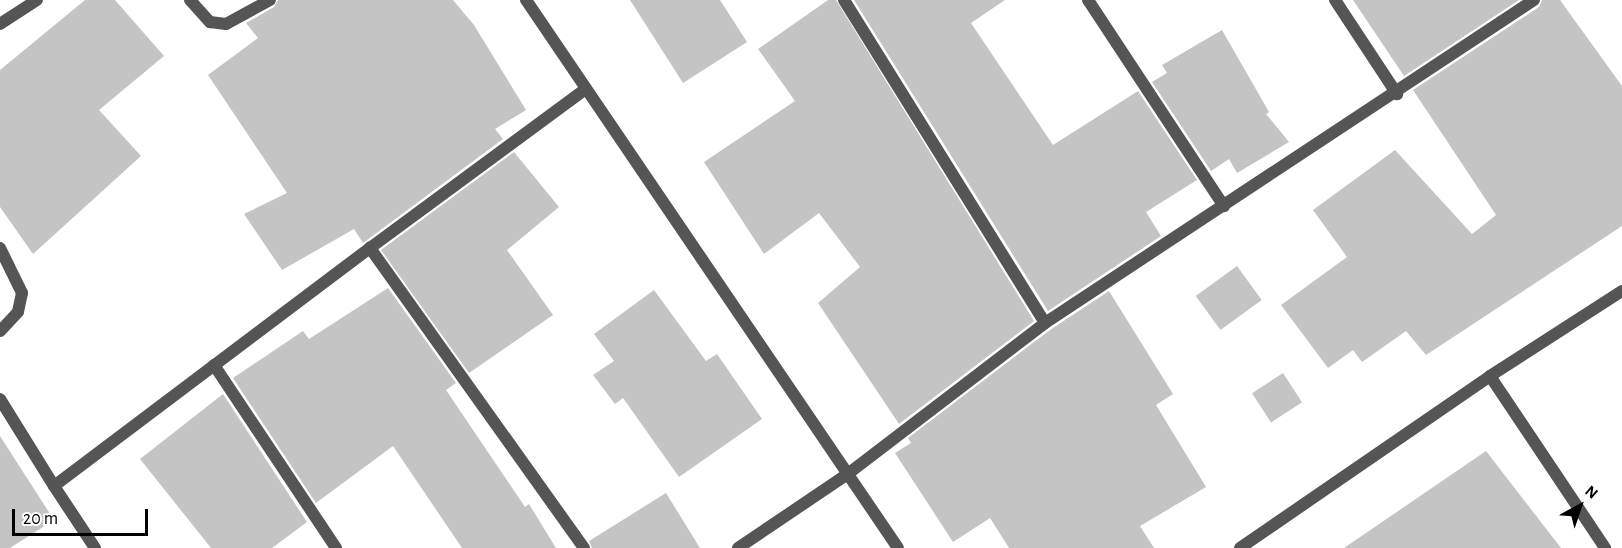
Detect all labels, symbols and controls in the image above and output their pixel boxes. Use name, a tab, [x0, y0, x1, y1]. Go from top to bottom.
north arrow	[1550, 476, 1610, 536]
text: N	[1582, 483, 1601, 502]
scale bar	[15, 497, 152, 535]
text: 20 m	[23, 510, 58, 528]

